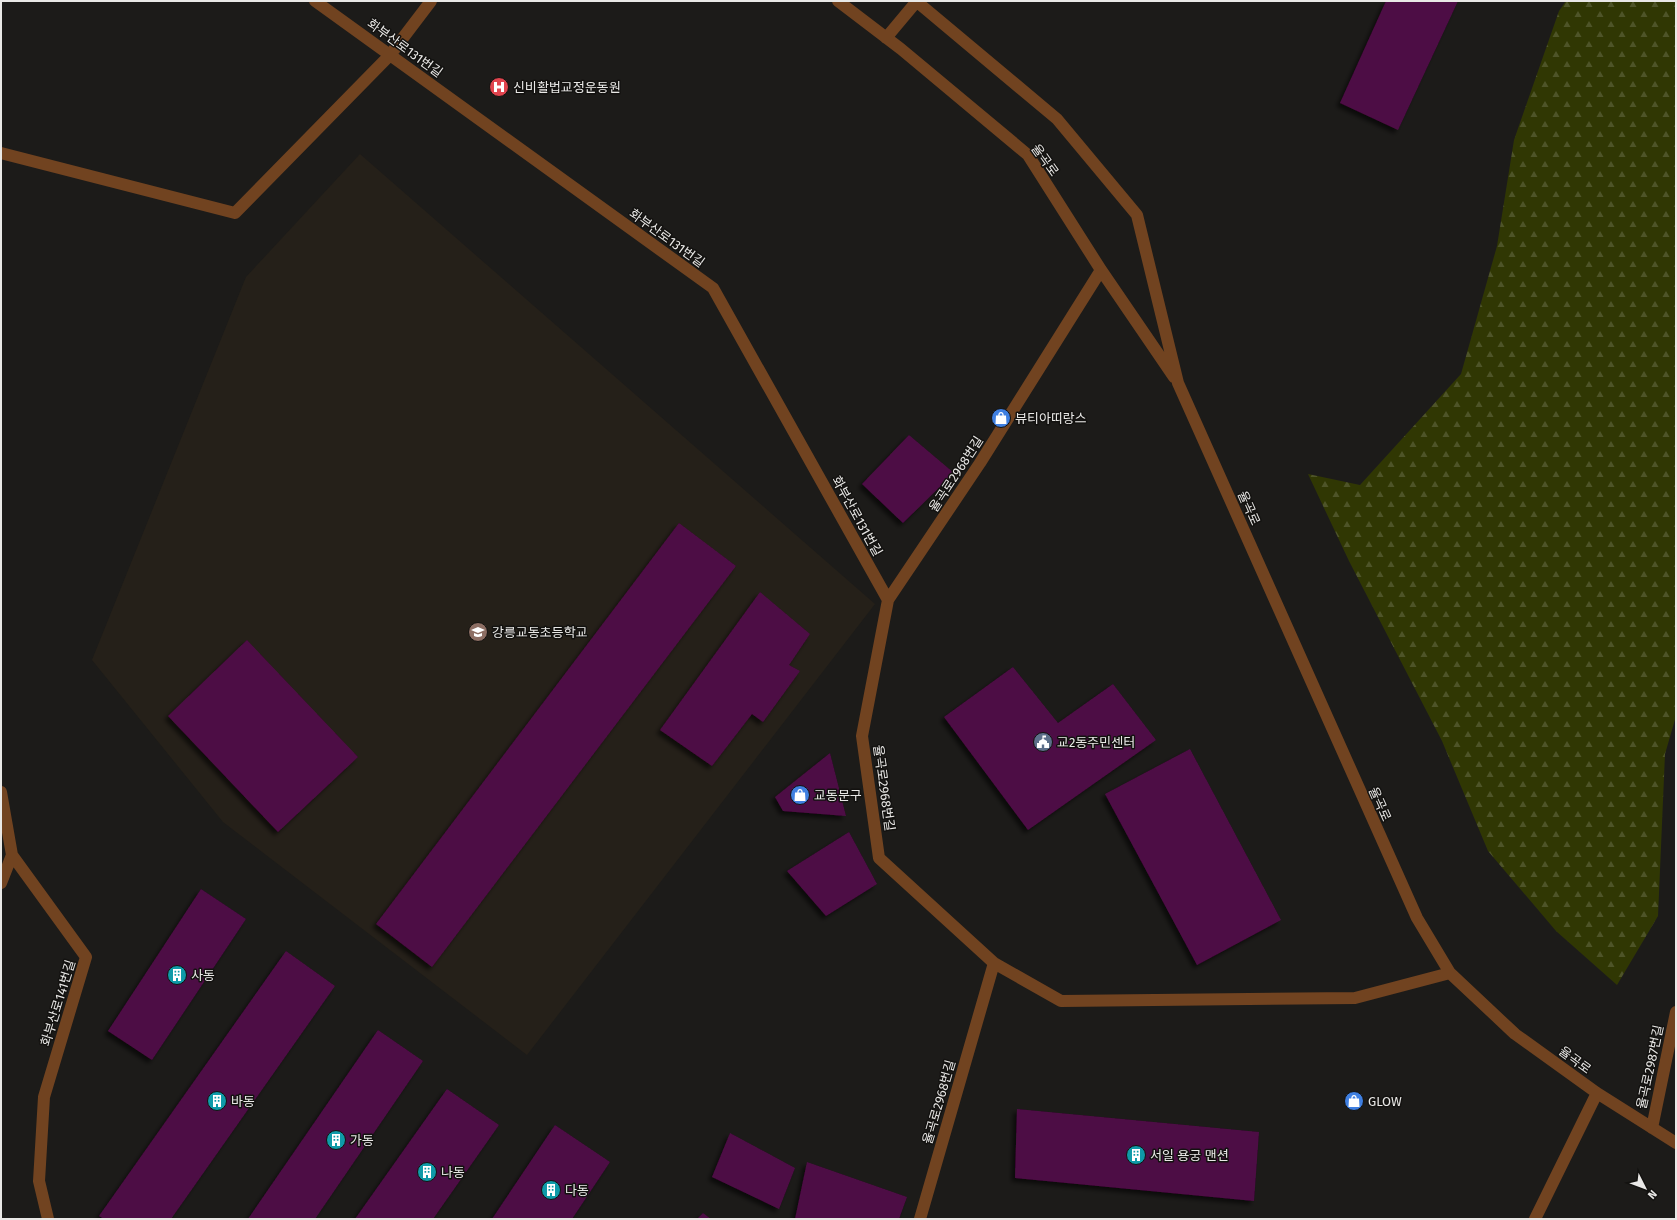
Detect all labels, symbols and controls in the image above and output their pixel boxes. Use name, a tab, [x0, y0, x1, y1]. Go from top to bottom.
street label: 화부산로131번길	[365, 16, 445, 80]
hospital icon: 신비활법교정운동원	[488, 76, 510, 98]
place label: 신비활법교정운동원	[513, 80, 621, 95]
street label: 율곡로	[1028, 141, 1062, 179]
street label: 화부산로131번길	[627, 206, 707, 270]
shop icon: 뷰티아띠랑스	[990, 407, 1012, 429]
place label: 뷰티아띠랑스	[1015, 411, 1087, 426]
street label: 율곡로2968번길	[926, 433, 986, 515]
street label: 화부산로131번길	[829, 473, 885, 559]
street label: 율곡로	[1235, 489, 1263, 527]
school or university icon: 강릉교동초등학교	[467, 621, 489, 643]
place label: 강릉교동초등학교	[492, 625, 588, 640]
public building icon: 교2동주민센터	[1032, 731, 1054, 753]
place label: 교2동주민센터	[1057, 735, 1135, 750]
street label: 율곡로2968번길	[871, 744, 897, 832]
shop icon: 교동문구	[789, 784, 811, 806]
street label: 율곡로	[1366, 785, 1394, 823]
place label: 교동문구	[814, 788, 862, 803]
street label: 화부산로141번길	[38, 958, 78, 1048]
building icon: 사동	[166, 964, 188, 986]
place label: 사동	[191, 968, 215, 983]
street label: 율곡로2987번길	[1634, 1024, 1666, 1110]
street label: 율곡로	[1556, 1043, 1594, 1077]
street label: 율곡로2968번길	[920, 1058, 958, 1146]
building icon: 바동	[206, 1090, 228, 1112]
shop icon: GLOW	[1343, 1090, 1365, 1112]
place label: 바동	[231, 1094, 255, 1109]
place label: GLOW	[1368, 1094, 1402, 1109]
building icon: 가동	[325, 1129, 347, 1151]
place label: 가동	[350, 1133, 374, 1148]
building icon: 서일 용궁 맨션	[1125, 1144, 1147, 1166]
place label: 서일 용궁 맨션	[1150, 1148, 1229, 1163]
building icon: 나동	[416, 1161, 438, 1183]
place label: 나동	[441, 1165, 465, 1180]
north arrow	[1625, 1168, 1665, 1208]
building icon: 다동	[540, 1179, 562, 1201]
place label: 다동	[565, 1183, 589, 1198]
text: N	[1645, 1187, 1659, 1201]

